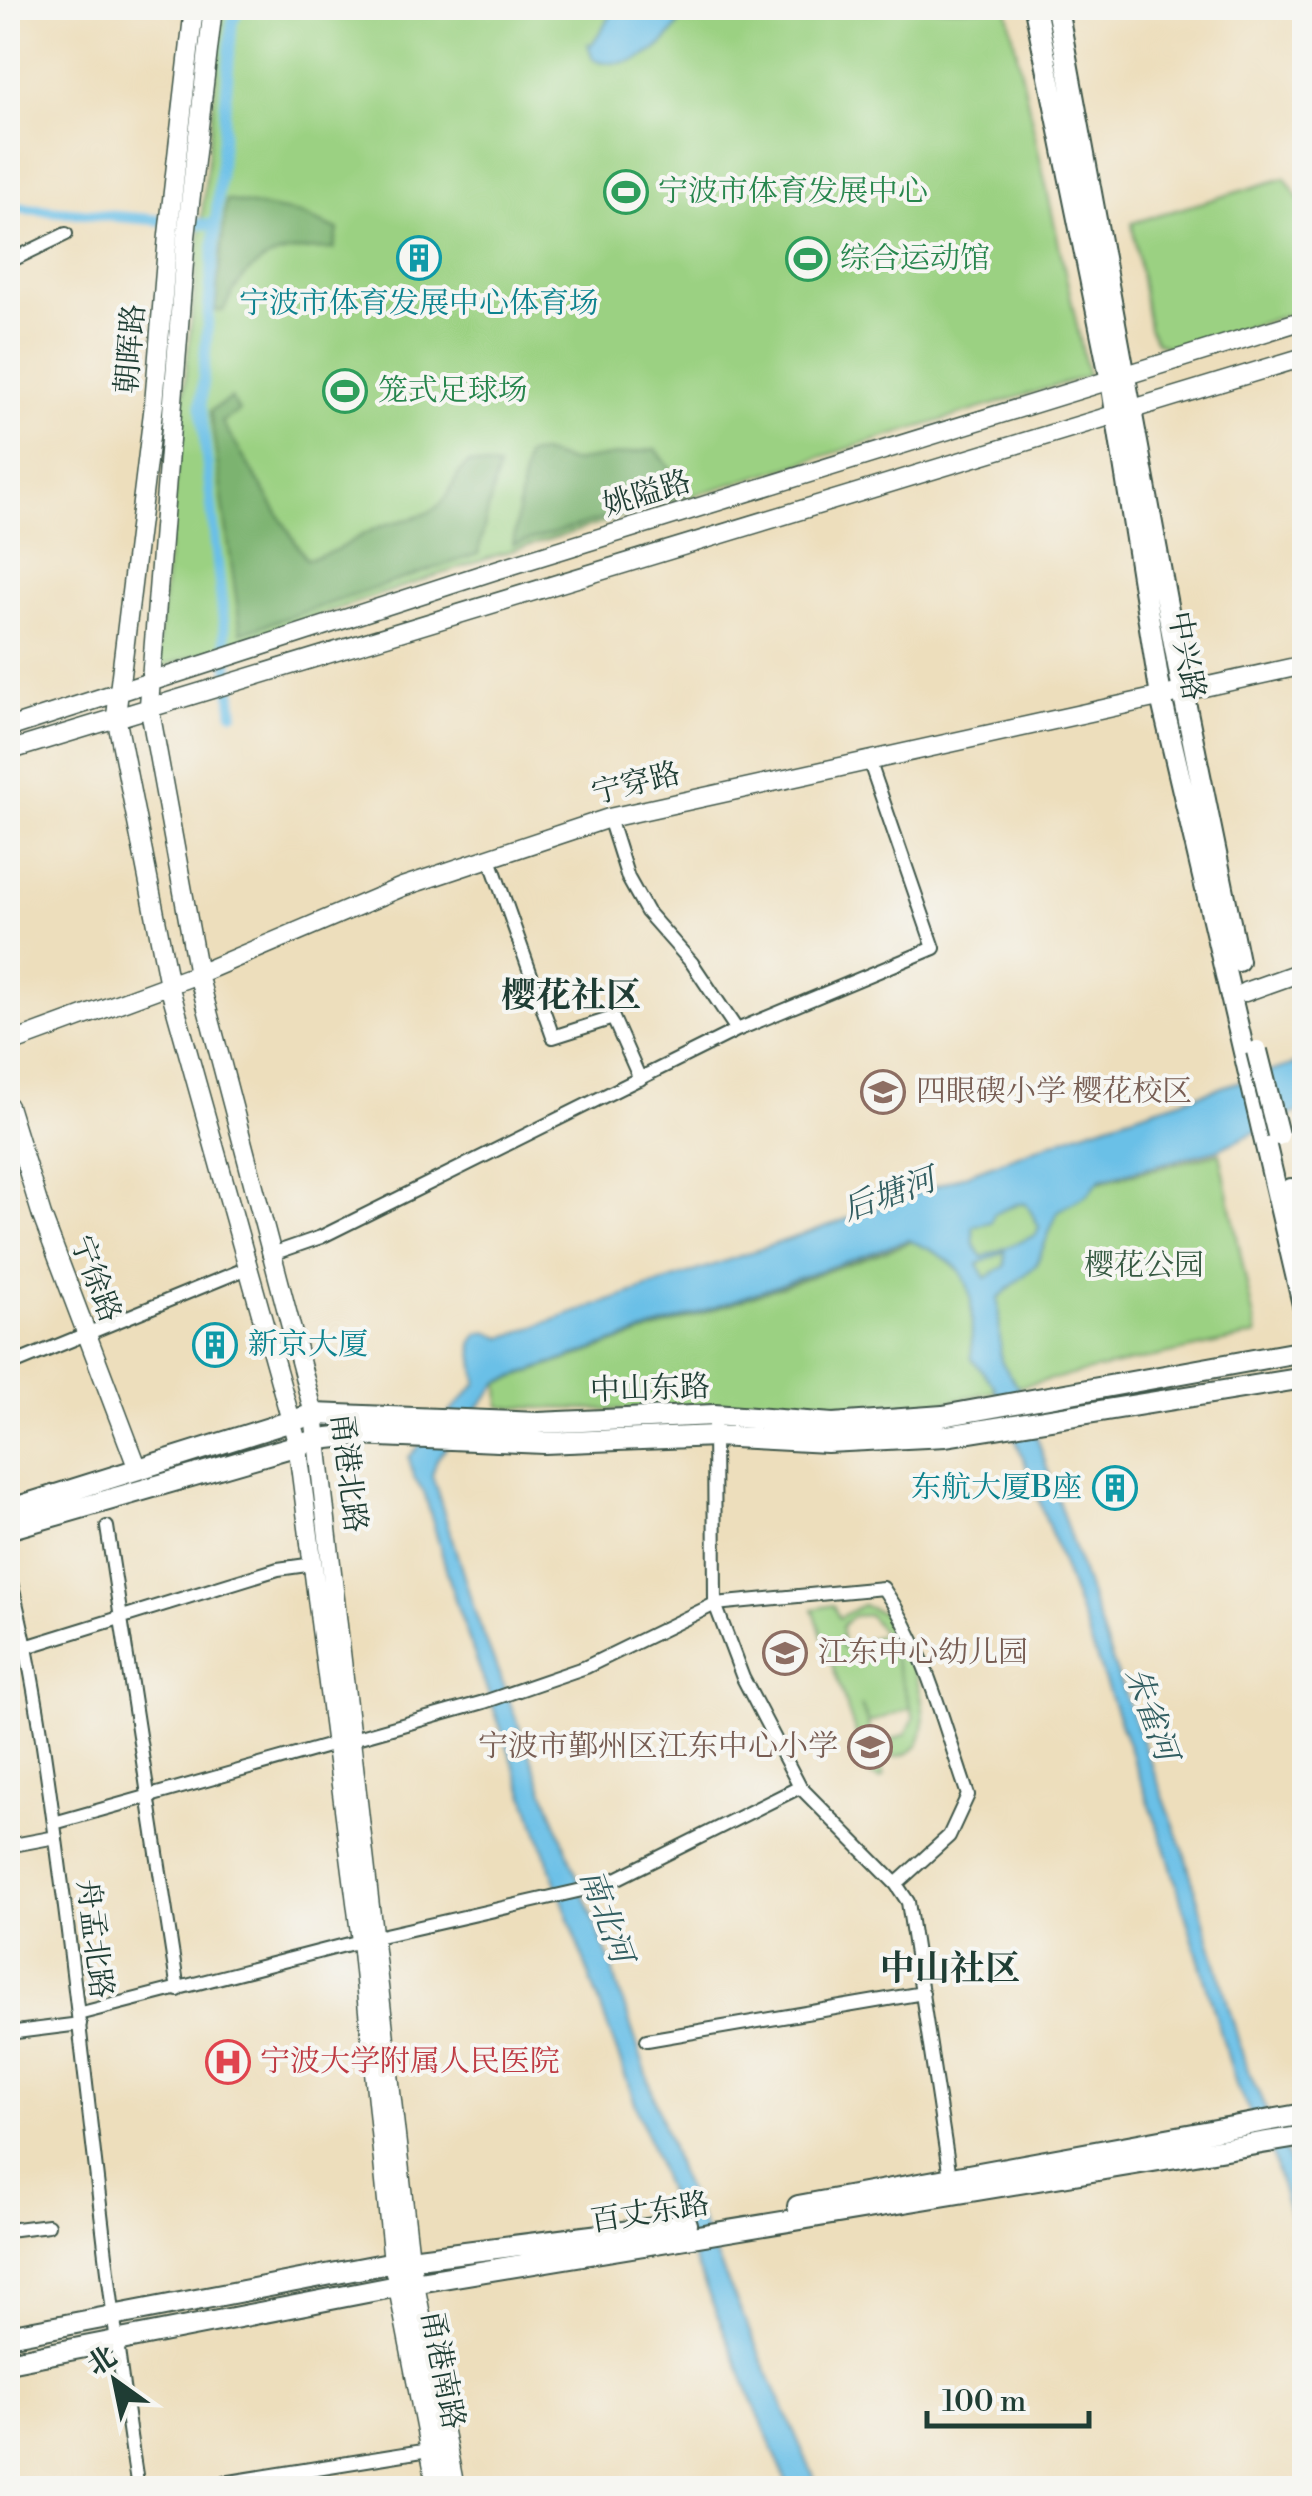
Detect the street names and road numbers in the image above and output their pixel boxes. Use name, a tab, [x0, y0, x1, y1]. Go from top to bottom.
street label: 朝晖路	[108, 303, 154, 395]
street label: 姚隘路	[598, 463, 696, 525]
street label: 中兴路	[1159, 608, 1213, 704]
street label: 宁穿路	[588, 755, 684, 813]
street label: 宁徐路	[61, 1230, 129, 1328]
street label: 中山东路	[589, 1368, 711, 1410]
street label: 甬港北路	[322, 1411, 374, 1535]
street label: 舟孟北路	[68, 1877, 120, 2001]
street label: 百丈东路	[588, 2185, 712, 2241]
street label: 甬港南路	[412, 2307, 472, 2433]

